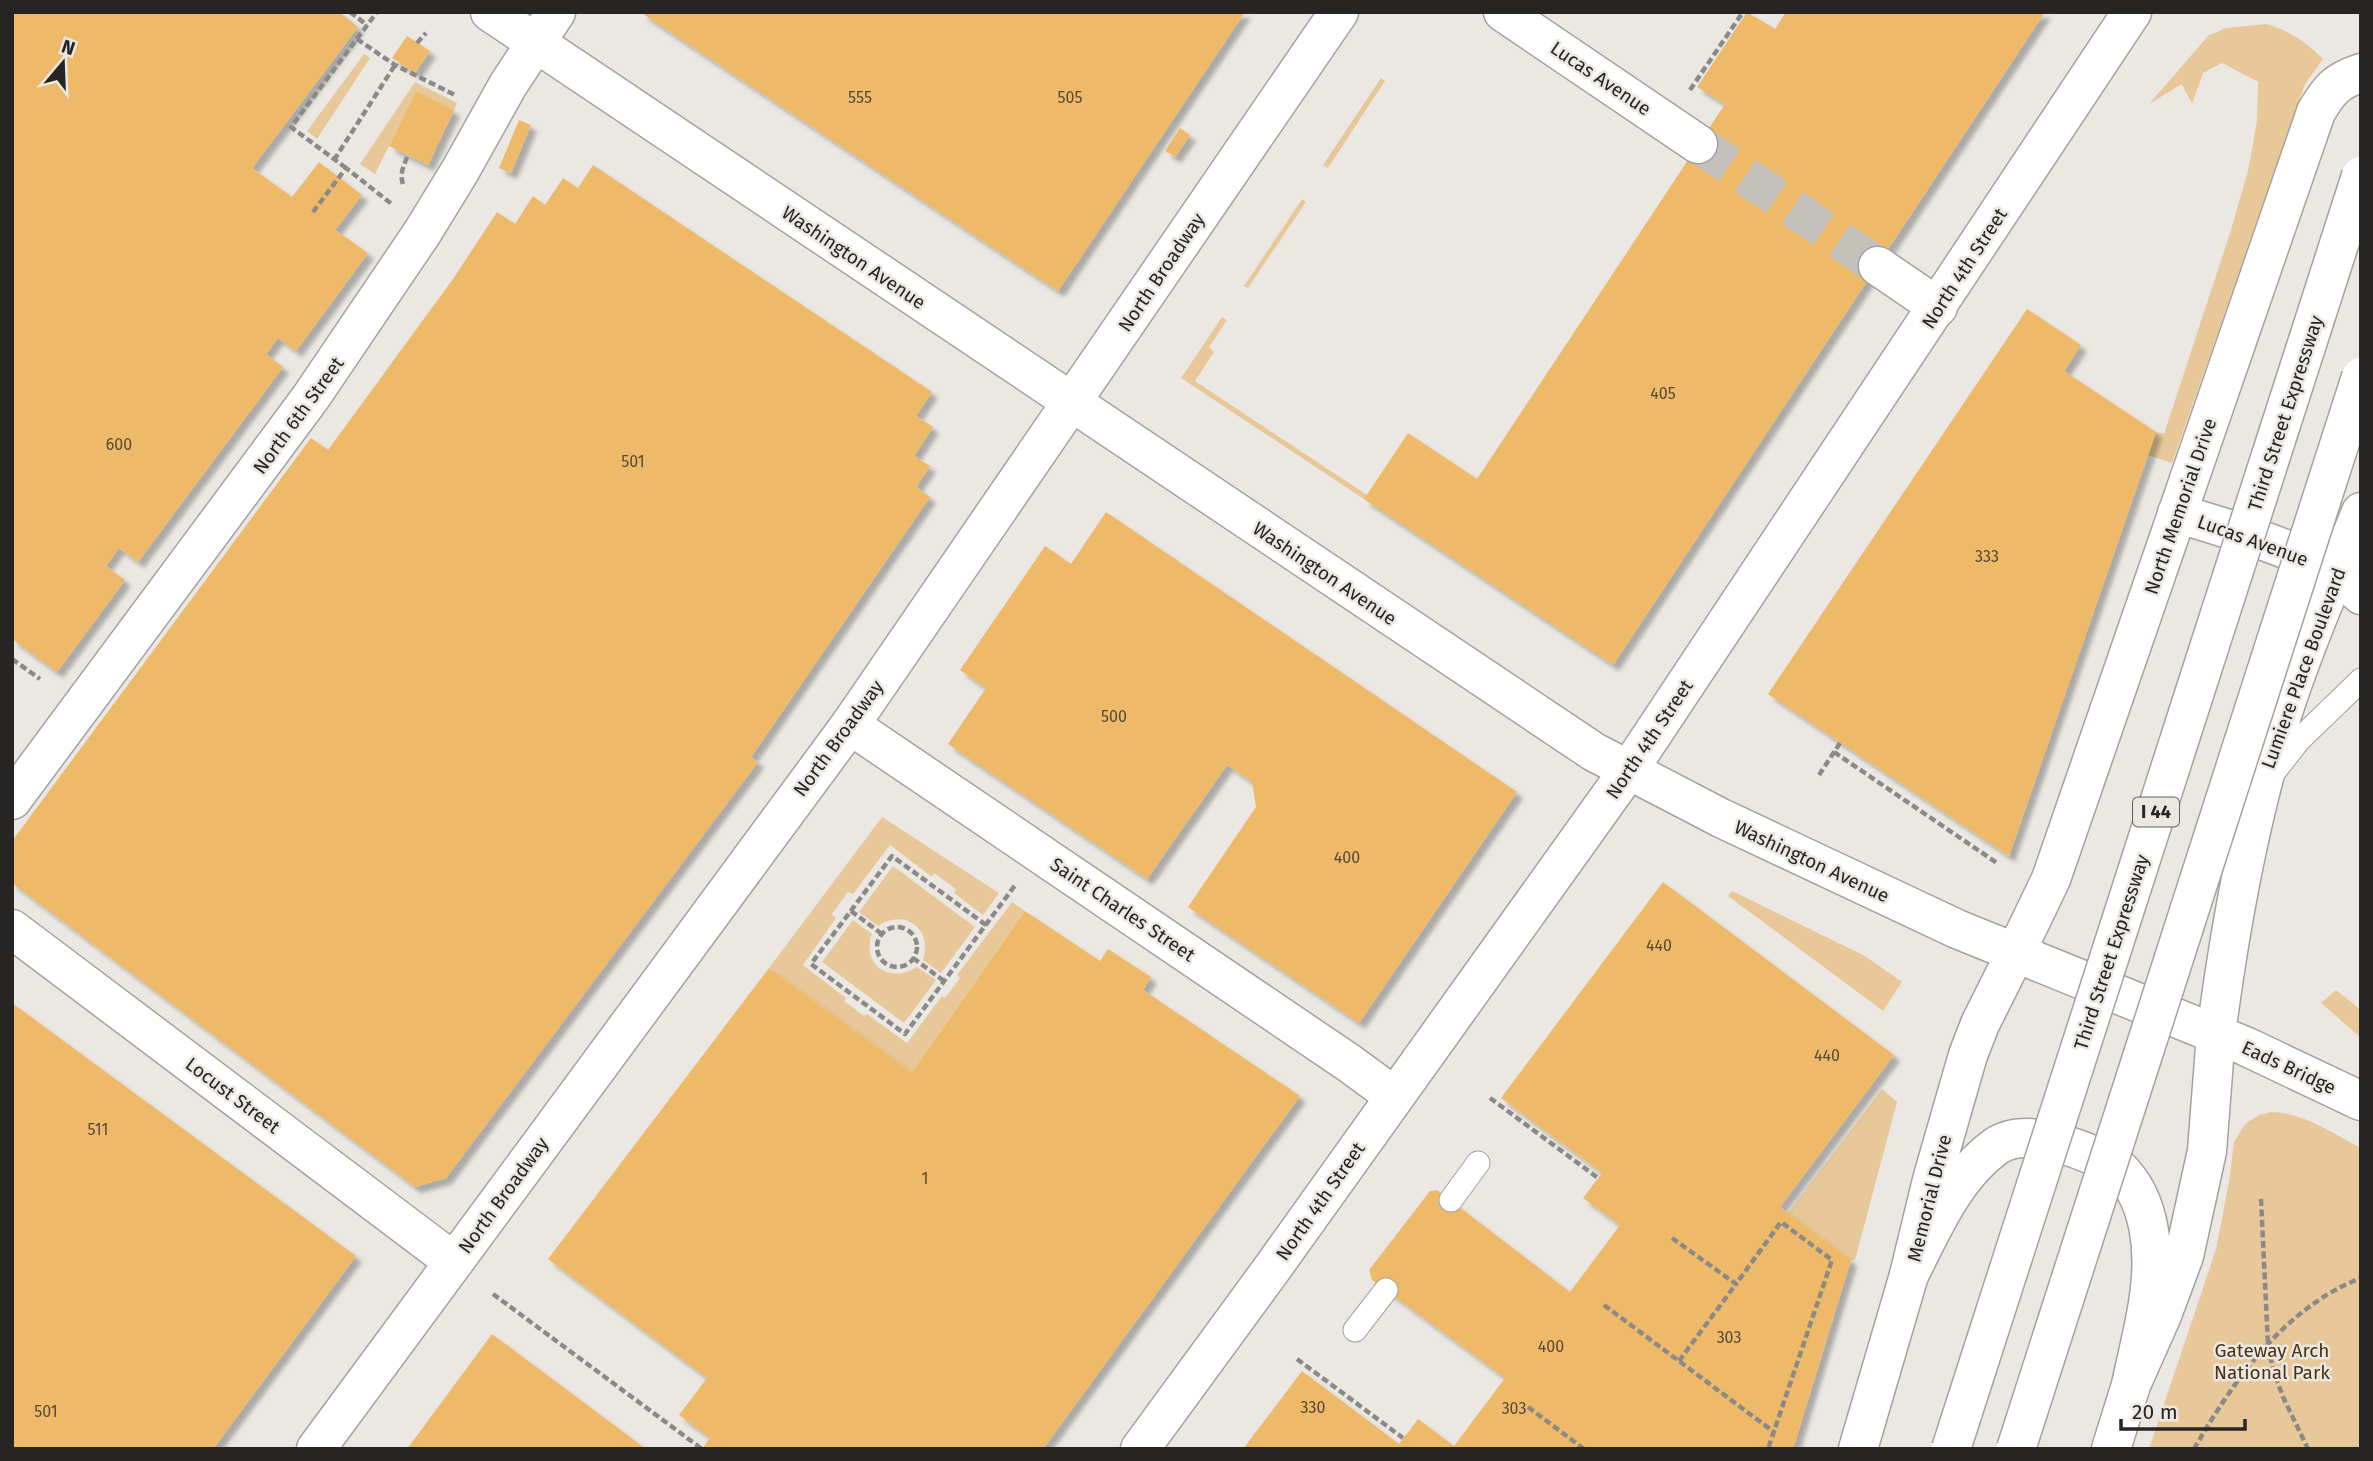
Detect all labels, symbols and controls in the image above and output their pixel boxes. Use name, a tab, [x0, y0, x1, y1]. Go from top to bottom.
north arrow	[28, 28, 98, 98]
text: N	[59, 34, 78, 60]
street label: Lucas Avenue	[1546, 36, 1655, 120]
house number: 555	[848, 88, 872, 107]
house number: 505	[1058, 88, 1082, 107]
street label: Washington Avenue	[777, 201, 930, 314]
street label: North 4th Street	[1917, 204, 2012, 333]
street label: North Broadway	[1113, 208, 1210, 336]
street label: Third Street Expressway	[2243, 312, 2328, 514]
street label: North 6th Street	[248, 352, 349, 478]
house number: 405	[1650, 384, 1676, 403]
street label: North Memorial Drive	[2139, 415, 2221, 597]
house number: 600	[106, 435, 132, 454]
house number: 501	[621, 452, 645, 471]
street label: Lucas Avenue	[2194, 510, 2311, 571]
street label: Washington Avenue	[1248, 517, 1401, 630]
house number: 333	[1975, 547, 1999, 566]
street label: Lumiere Place Boulevard	[2256, 565, 2351, 772]
street label: North Broadway	[788, 675, 889, 801]
street label: North 4th Street	[1601, 675, 1698, 803]
house number: 500	[1101, 707, 1127, 726]
road number: I 44	[2133, 798, 2179, 826]
street label: Washington Avenue	[1731, 815, 1893, 907]
house number: 400	[1334, 848, 1360, 867]
street label: Third Street Expressway	[2069, 851, 2154, 1053]
street label: Saint Charles Street	[1046, 852, 1200, 966]
house number: 440	[1646, 936, 1672, 955]
street label: Eads Bridge	[2238, 1036, 2339, 1099]
house number: 440	[1814, 1046, 1840, 1065]
street label: Locust Street	[181, 1052, 285, 1138]
house number: 511	[88, 1120, 108, 1139]
street label: North Broadway	[453, 1132, 554, 1258]
street label: Memorial Drive	[1903, 1132, 1956, 1264]
street label: North 4th Street	[1271, 1138, 1370, 1265]
house number: 1	[922, 1169, 928, 1188]
house number: 303	[1717, 1328, 1741, 1347]
house number: 400	[1538, 1337, 1564, 1356]
park label: Gateway Arch National Park	[2214, 1339, 2330, 1384]
scale bar	[2121, 1388, 2245, 1432]
house number: 330	[1301, 1398, 1326, 1417]
house number: 303	[1502, 1399, 1526, 1418]
text: 20 m	[2132, 1399, 2178, 1425]
house number: 501	[34, 1402, 58, 1421]

